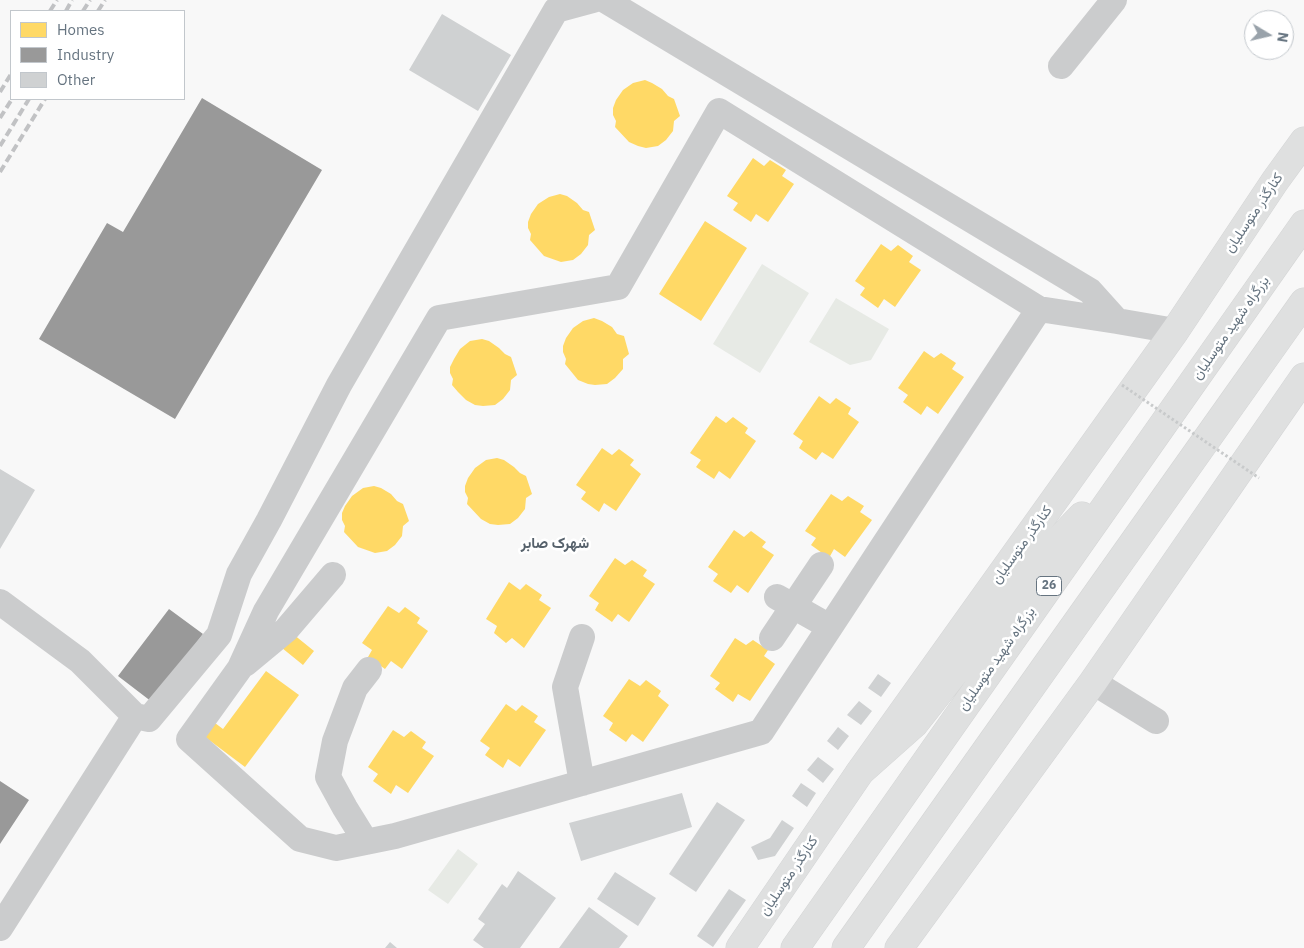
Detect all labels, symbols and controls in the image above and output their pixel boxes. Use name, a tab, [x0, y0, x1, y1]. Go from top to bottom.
legend	[10, 10, 185, 100]
north arrow	[1244, 10, 1294, 60]
text: Homes	[57, 20, 105, 39]
text: N	[1273, 31, 1293, 44]
text: Industry	[57, 45, 114, 64]
text: Other	[57, 70, 95, 89]
street label: کنارگذر متوسلیان	[1221, 170, 1287, 256]
street label: بزرگراه شهید متوسلیان	[1189, 273, 1273, 383]
street label: کنارگذر متوسلیان	[988, 503, 1056, 587]
district label: شهرک صابر	[521, 535, 589, 553]
road number: 26	[1036, 576, 1062, 596]
street label: بزرگراه شهید متوسلیان	[955, 604, 1039, 714]
street label: کنارگذر متوسلیان	[756, 833, 822, 919]

